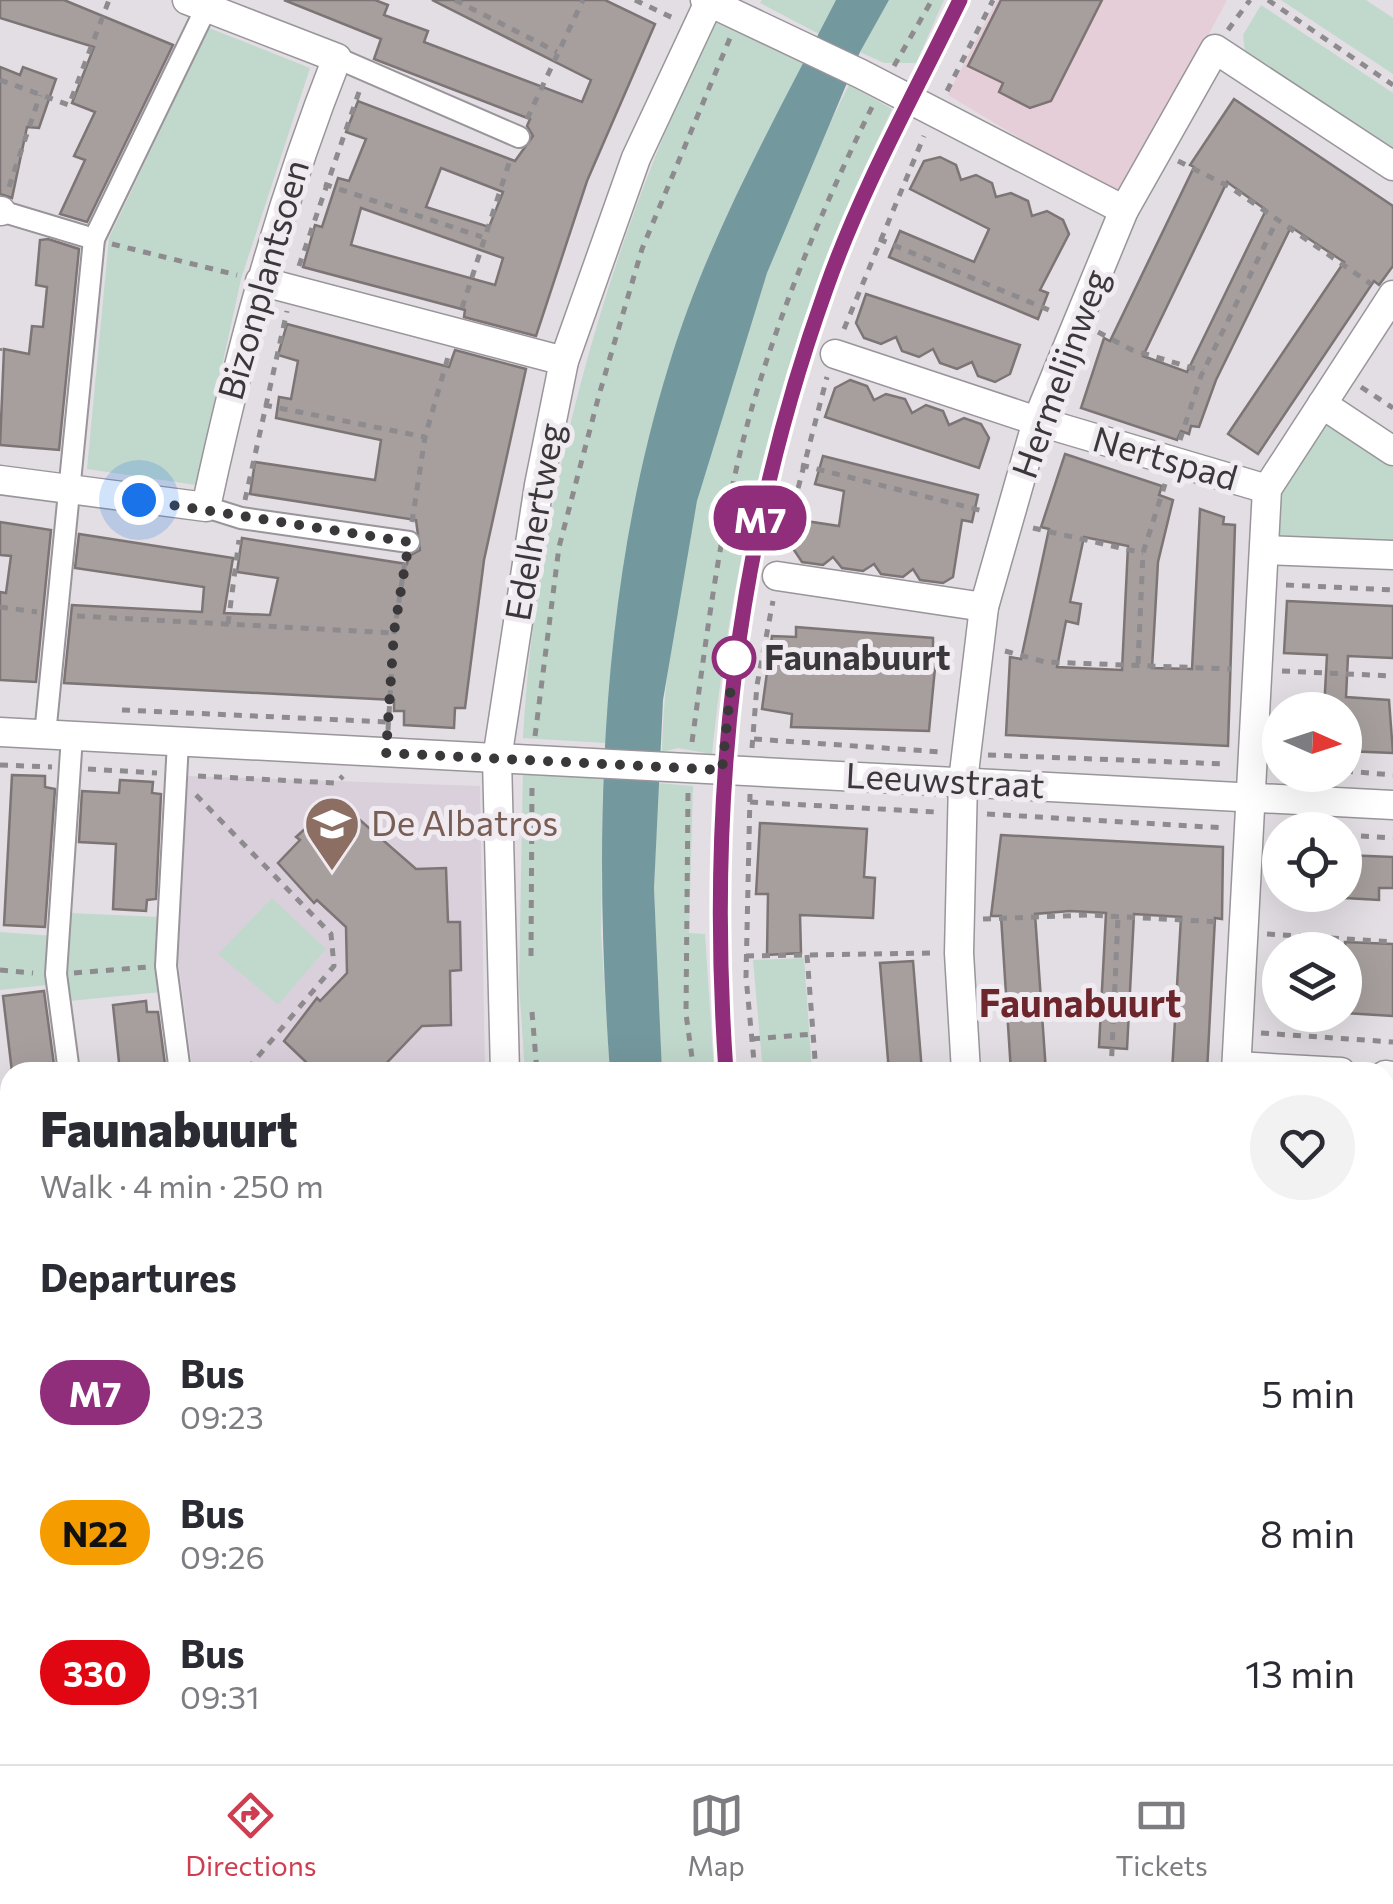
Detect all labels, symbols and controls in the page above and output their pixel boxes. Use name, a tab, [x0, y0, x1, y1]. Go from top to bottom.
street label: Bizonplantsoen	[207, 154, 316, 404]
street label: Hermelijnweg	[1001, 263, 1116, 483]
street label: Nertspad	[1088, 415, 1243, 498]
street label: Edelhertweg	[494, 419, 571, 624]
your location	[114, 475, 164, 525]
line badge: M7	[715, 486, 805, 550]
text: M7	[734, 497, 786, 540]
place label: Faunabuurt	[764, 634, 950, 677]
marker: Faunabuurt	[713, 637, 755, 679]
north arrow	[1262, 692, 1362, 792]
map controls	[1262, 692, 1362, 1032]
street label: Leeuwstraat	[845, 752, 1046, 805]
school or university icon: De Albatros	[302, 794, 362, 873]
place label: De Albatros	[371, 800, 558, 843]
button: locate	[1262, 812, 1362, 912]
button: layers	[1262, 932, 1362, 1032]
district label: Faunabuurt	[979, 978, 1181, 1025]
button: heart	[1250, 1095, 1355, 1200]
text: Faunabuurt	[40, 1098, 298, 1157]
text: Walk · 4 min · 250 m	[40, 1165, 324, 1205]
text: Departures	[40, 1253, 237, 1300]
text: Bus	[180, 1349, 245, 1396]
text: 5 min	[1261, 1369, 1355, 1416]
text: M7	[69, 1371, 121, 1414]
text: 09:23	[180, 1396, 264, 1436]
text: Bus	[180, 1489, 245, 1536]
text: 8 min	[1260, 1509, 1355, 1556]
text: N22	[62, 1511, 128, 1554]
text: 09:26	[180, 1536, 265, 1576]
text: Bus	[180, 1629, 245, 1676]
text: 13 min	[1245, 1649, 1355, 1696]
text: 330	[63, 1651, 127, 1694]
text: 09:31	[180, 1676, 260, 1716]
tab: Directions	[185, 1788, 317, 1882]
tab: Map	[687, 1788, 745, 1882]
tab: Tickets	[1115, 1788, 1208, 1882]

